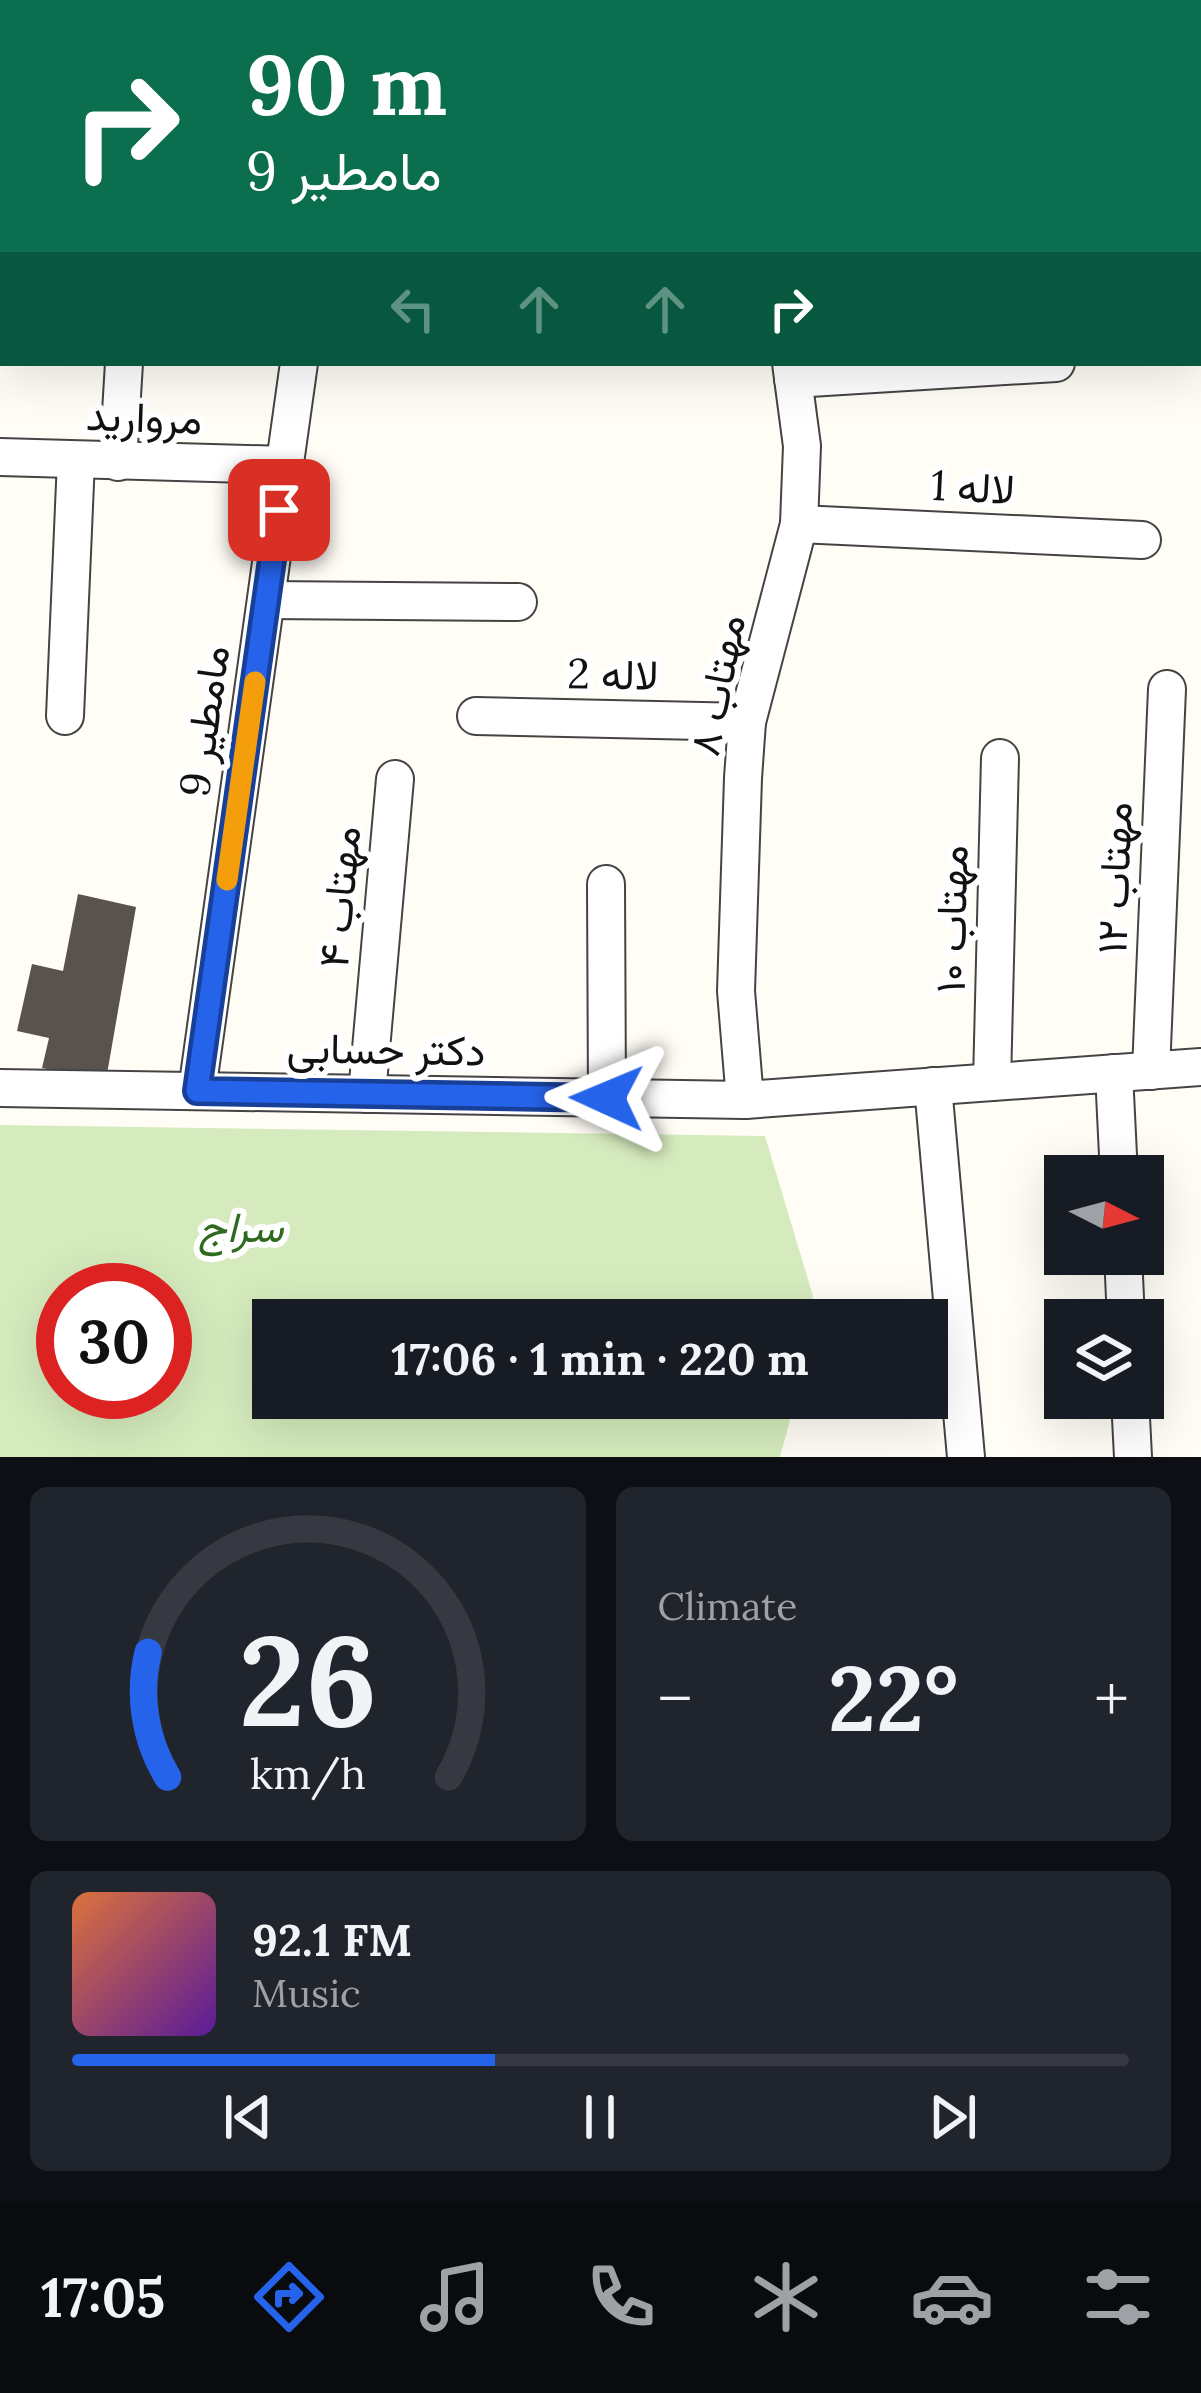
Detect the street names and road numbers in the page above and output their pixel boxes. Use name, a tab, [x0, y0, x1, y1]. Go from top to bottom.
street label: مروارید	[85, 388, 203, 446]
street label: لاله 1	[930, 458, 1016, 516]
street label: مهتاب ۸	[677, 610, 757, 760]
street label: مامطیر 9	[167, 642, 241, 800]
street label: لاله 2	[567, 646, 659, 702]
street label: مهتاب ۱۲	[1084, 801, 1144, 955]
street label: مهتاب ۴	[306, 824, 372, 970]
street label: مهتاب ۱۰	[923, 845, 979, 993]
street label: دکتر حسابی	[286, 1020, 486, 1078]

